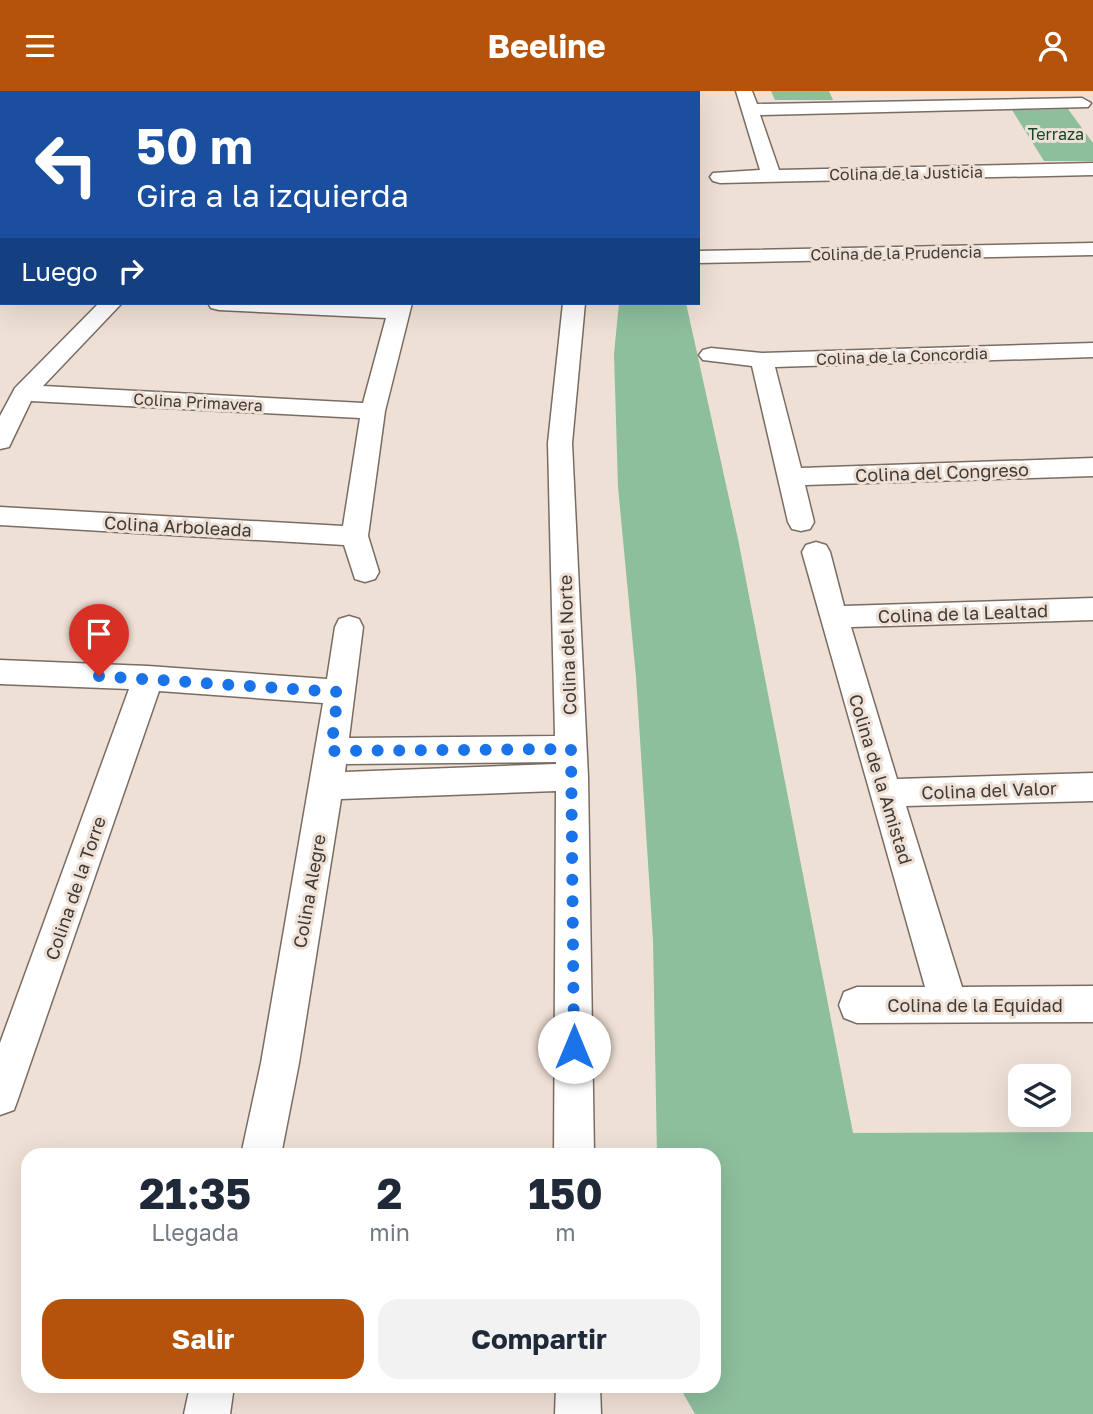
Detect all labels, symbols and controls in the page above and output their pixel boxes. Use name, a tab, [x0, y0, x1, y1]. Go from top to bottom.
icon: menu	[21, 27, 59, 65]
text: Beeline	[487, 27, 606, 65]
icon: person	[1034, 27, 1072, 65]
text: 50 m	[136, 116, 253, 175]
icon: left	[21, 119, 112, 210]
park label: Terraza	[1028, 124, 1084, 144]
street label: Colina de la Justicia	[829, 162, 983, 184]
text: Gira a la izquierda	[136, 176, 409, 214]
street label: Colina de la Prudencia	[810, 242, 982, 264]
icon: right	[112, 252, 150, 290]
text: Luego	[21, 256, 98, 287]
street label: Colina de la Concordia	[816, 343, 988, 369]
street label: Colina Primavera	[133, 389, 263, 415]
street label: Colina del Congreso	[855, 458, 1029, 486]
street label: Colina Arboleada	[104, 511, 252, 541]
street label: Colina del Norte	[554, 574, 580, 716]
street label: Colina de la Lealtad	[877, 599, 1049, 627]
pin	[69, 604, 129, 676]
icon: arrive	[80, 615, 118, 653]
street label: Colina de la Amistad	[845, 691, 917, 867]
street label: Colina del Valor	[921, 777, 1057, 803]
street label: Colina de la Torre	[40, 813, 110, 963]
street label: Colina Alegre	[288, 832, 330, 950]
street label: Colina de la Equidad	[887, 994, 1063, 1016]
position arrow	[537, 1010, 611, 1084]
map controls	[1008, 1064, 1071, 1127]
button: layers	[1008, 1064, 1071, 1127]
text: 21:35	[139, 1168, 251, 1218]
text: 2	[377, 1168, 402, 1218]
text: 150	[528, 1168, 603, 1218]
text: Llegada	[151, 1218, 239, 1246]
text: min	[369, 1218, 410, 1246]
text: m	[555, 1218, 576, 1246]
button: Salir	[42, 1299, 364, 1379]
button: Compartir	[378, 1299, 700, 1379]

